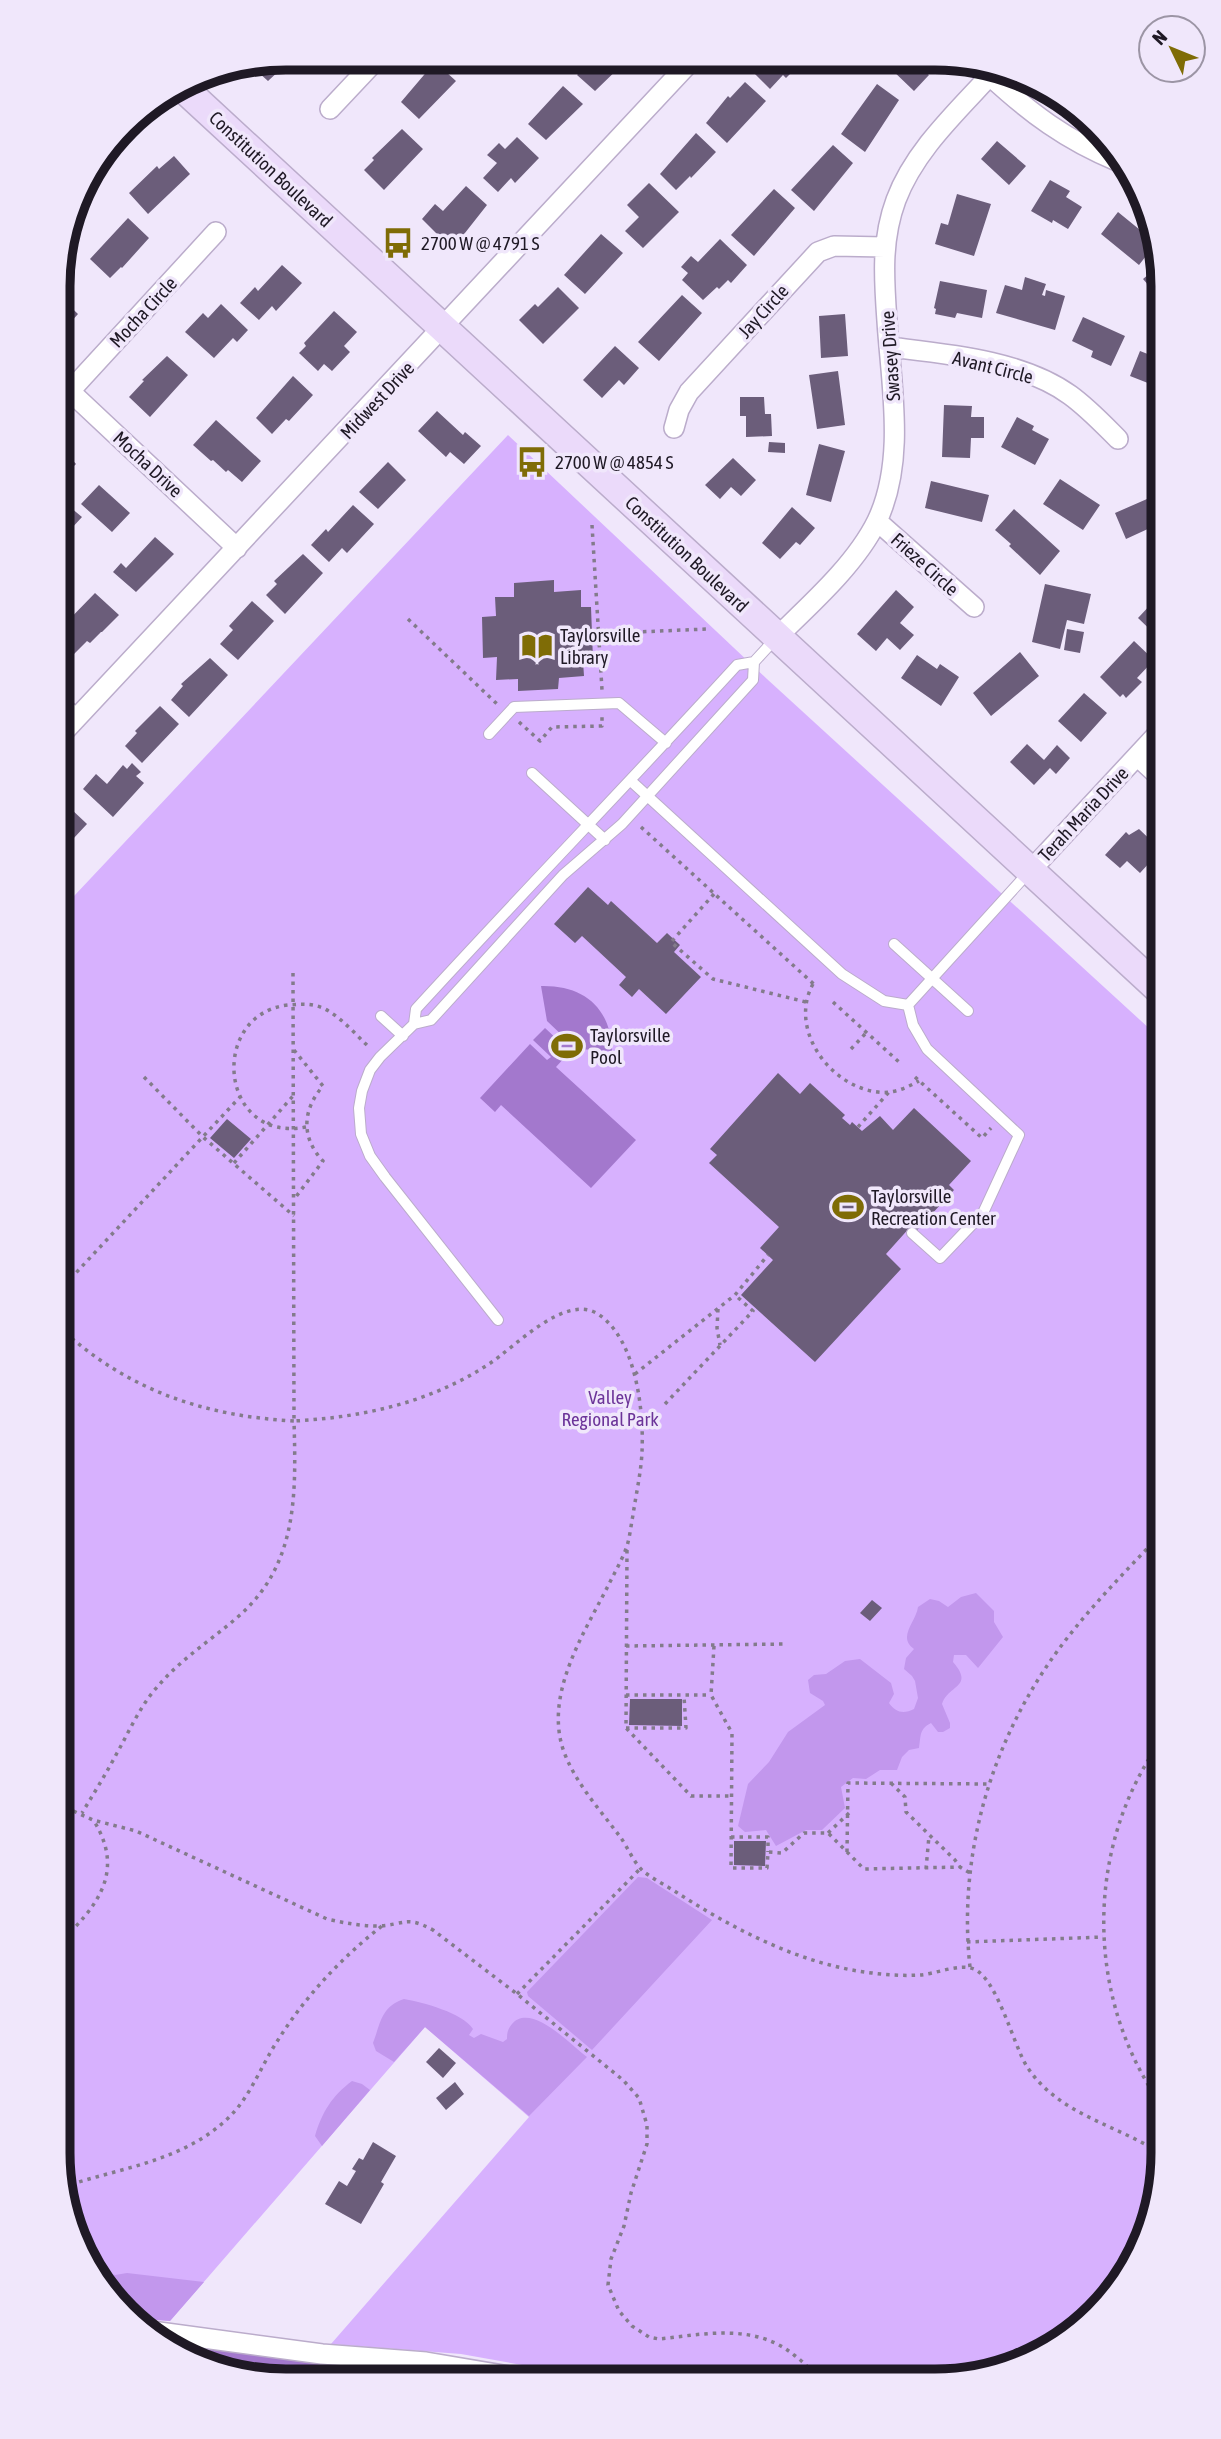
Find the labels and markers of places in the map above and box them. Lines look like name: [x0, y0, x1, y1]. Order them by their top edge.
bus stop icon: 2700 W @ 4791 S: [381, 226, 415, 260]
place label: 2700 W @ 4791 S: [421, 232, 539, 254]
bus stop icon: 2700 W @ 4854 S: [515, 445, 549, 479]
place label: 2700 W @ 4854 S: [555, 451, 673, 473]
place label: Taylorsville Library: [560, 624, 640, 668]
library icon: Taylorsville Library: [520, 629, 554, 663]
place label: Taylorsville Pool: [590, 1024, 670, 1068]
sports icon: Taylorsville Pool: [550, 1029, 584, 1063]
place label: Taylorsville Recreation Center: [871, 1185, 996, 1229]
sports icon: Taylorsville Recreation Center: [831, 1190, 865, 1224]

